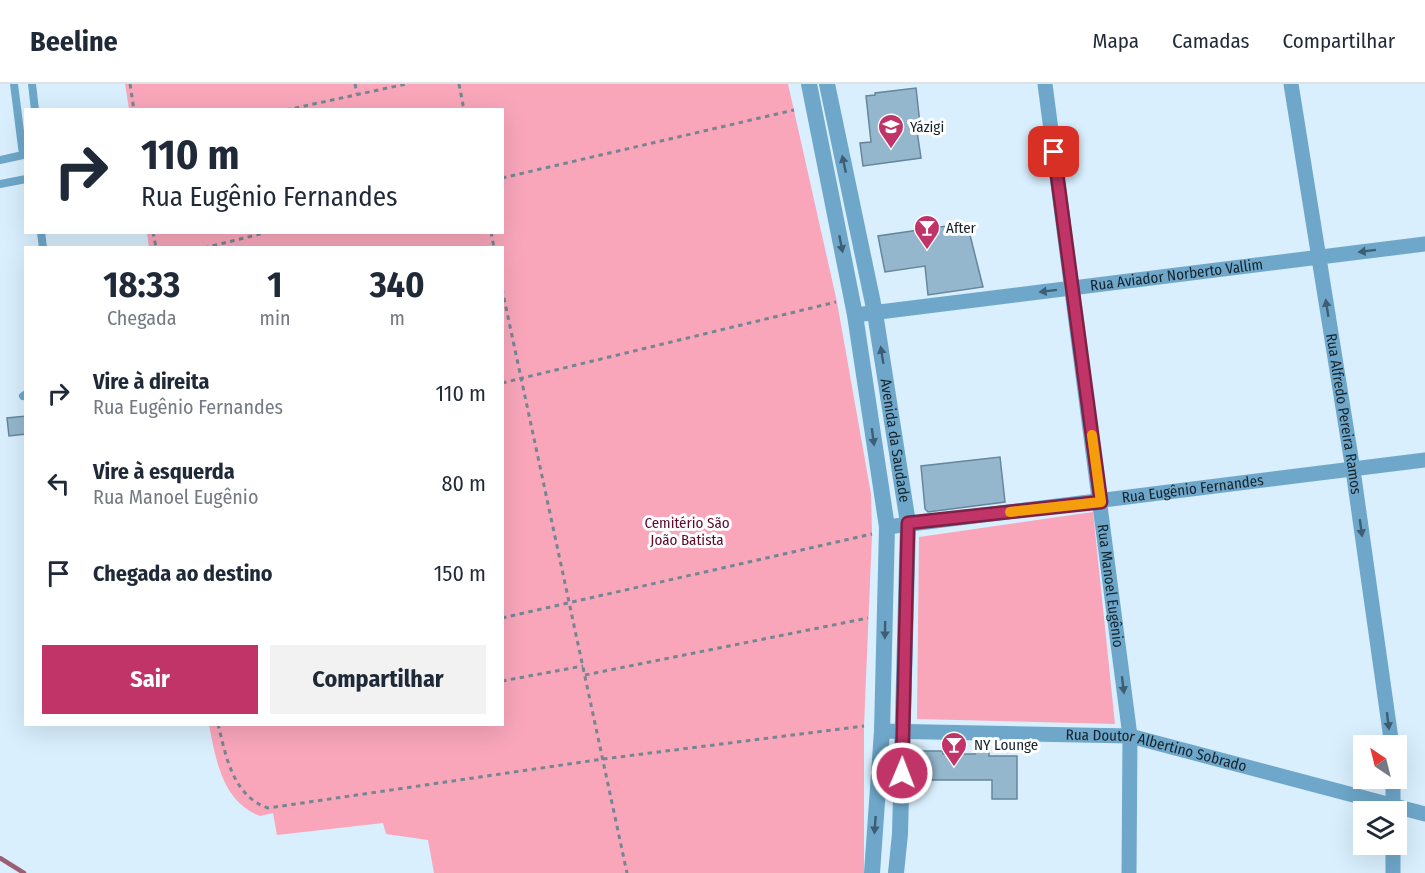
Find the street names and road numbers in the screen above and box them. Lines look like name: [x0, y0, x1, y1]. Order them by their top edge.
street label: Rua Aviador Norberto Vallim: [1089, 255, 1264, 295]
street label: Rua Alfredo Pereira Ramos: [1322, 332, 1365, 496]
street label: Avenida da Saudade: [876, 377, 914, 504]
street label: Rua Eugênio Fernandes: [1121, 471, 1265, 507]
street label: Rua Manoel Eugênio: [1093, 523, 1127, 649]
street label: Rua Doutor Albertino Sobrado: [1065, 726, 1249, 775]

